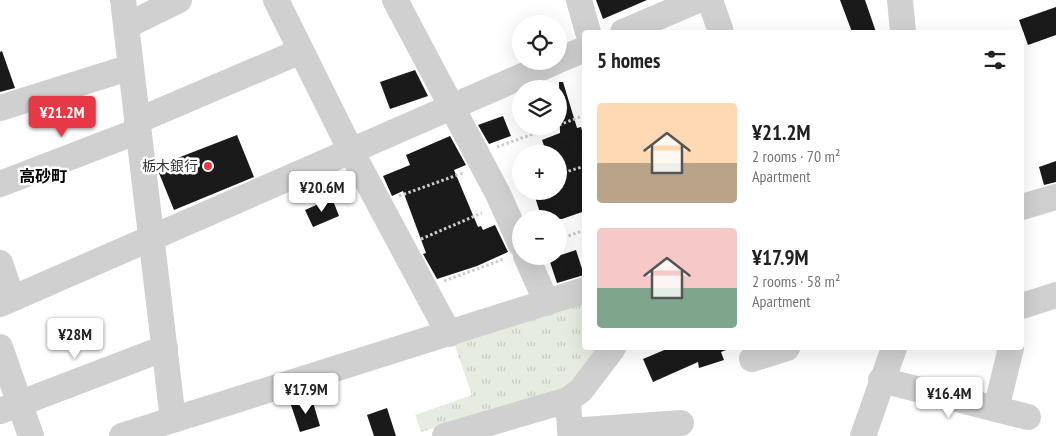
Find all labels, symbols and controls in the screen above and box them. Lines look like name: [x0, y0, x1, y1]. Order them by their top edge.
map controls: [512, 15, 567, 265]
button: locate: [512, 15, 567, 70]
icon: filters: [981, 46, 1009, 74]
text: 5 homes: [597, 47, 660, 74]
button: layers: [512, 80, 567, 135]
pin: ¥21.2M: [21, 96, 103, 138]
text: ¥21.2M: [40, 102, 84, 122]
text: ¥21.2M: [752, 119, 811, 146]
icon: home: [637, 123, 697, 183]
button: +: [512, 145, 567, 200]
text: 2 rooms · 70 m²: [752, 146, 840, 166]
place label: 栃木銀行: [142, 157, 198, 175]
marker: 栃木銀行: [202, 160, 214, 172]
district label: 高砂町: [19, 166, 67, 186]
text: Apartment: [752, 166, 811, 186]
pin: ¥20.6M: [281, 170, 363, 213]
text: ¥20.6M: [300, 177, 344, 197]
button: −: [512, 210, 567, 265]
text: ¥17.9M: [752, 244, 808, 271]
icon: home: [637, 248, 697, 308]
text: 2 rooms · 58 m²: [752, 271, 840, 291]
text: Apartment: [752, 291, 811, 311]
pin: ¥28M: [45, 318, 105, 360]
text: ¥28M: [58, 324, 92, 344]
pin: ¥17.9M: [265, 372, 347, 415]
pin: ¥16.4M: [908, 376, 990, 419]
text: ¥17.9M: [284, 379, 328, 399]
text: ¥16.4M: [927, 383, 971, 403]

